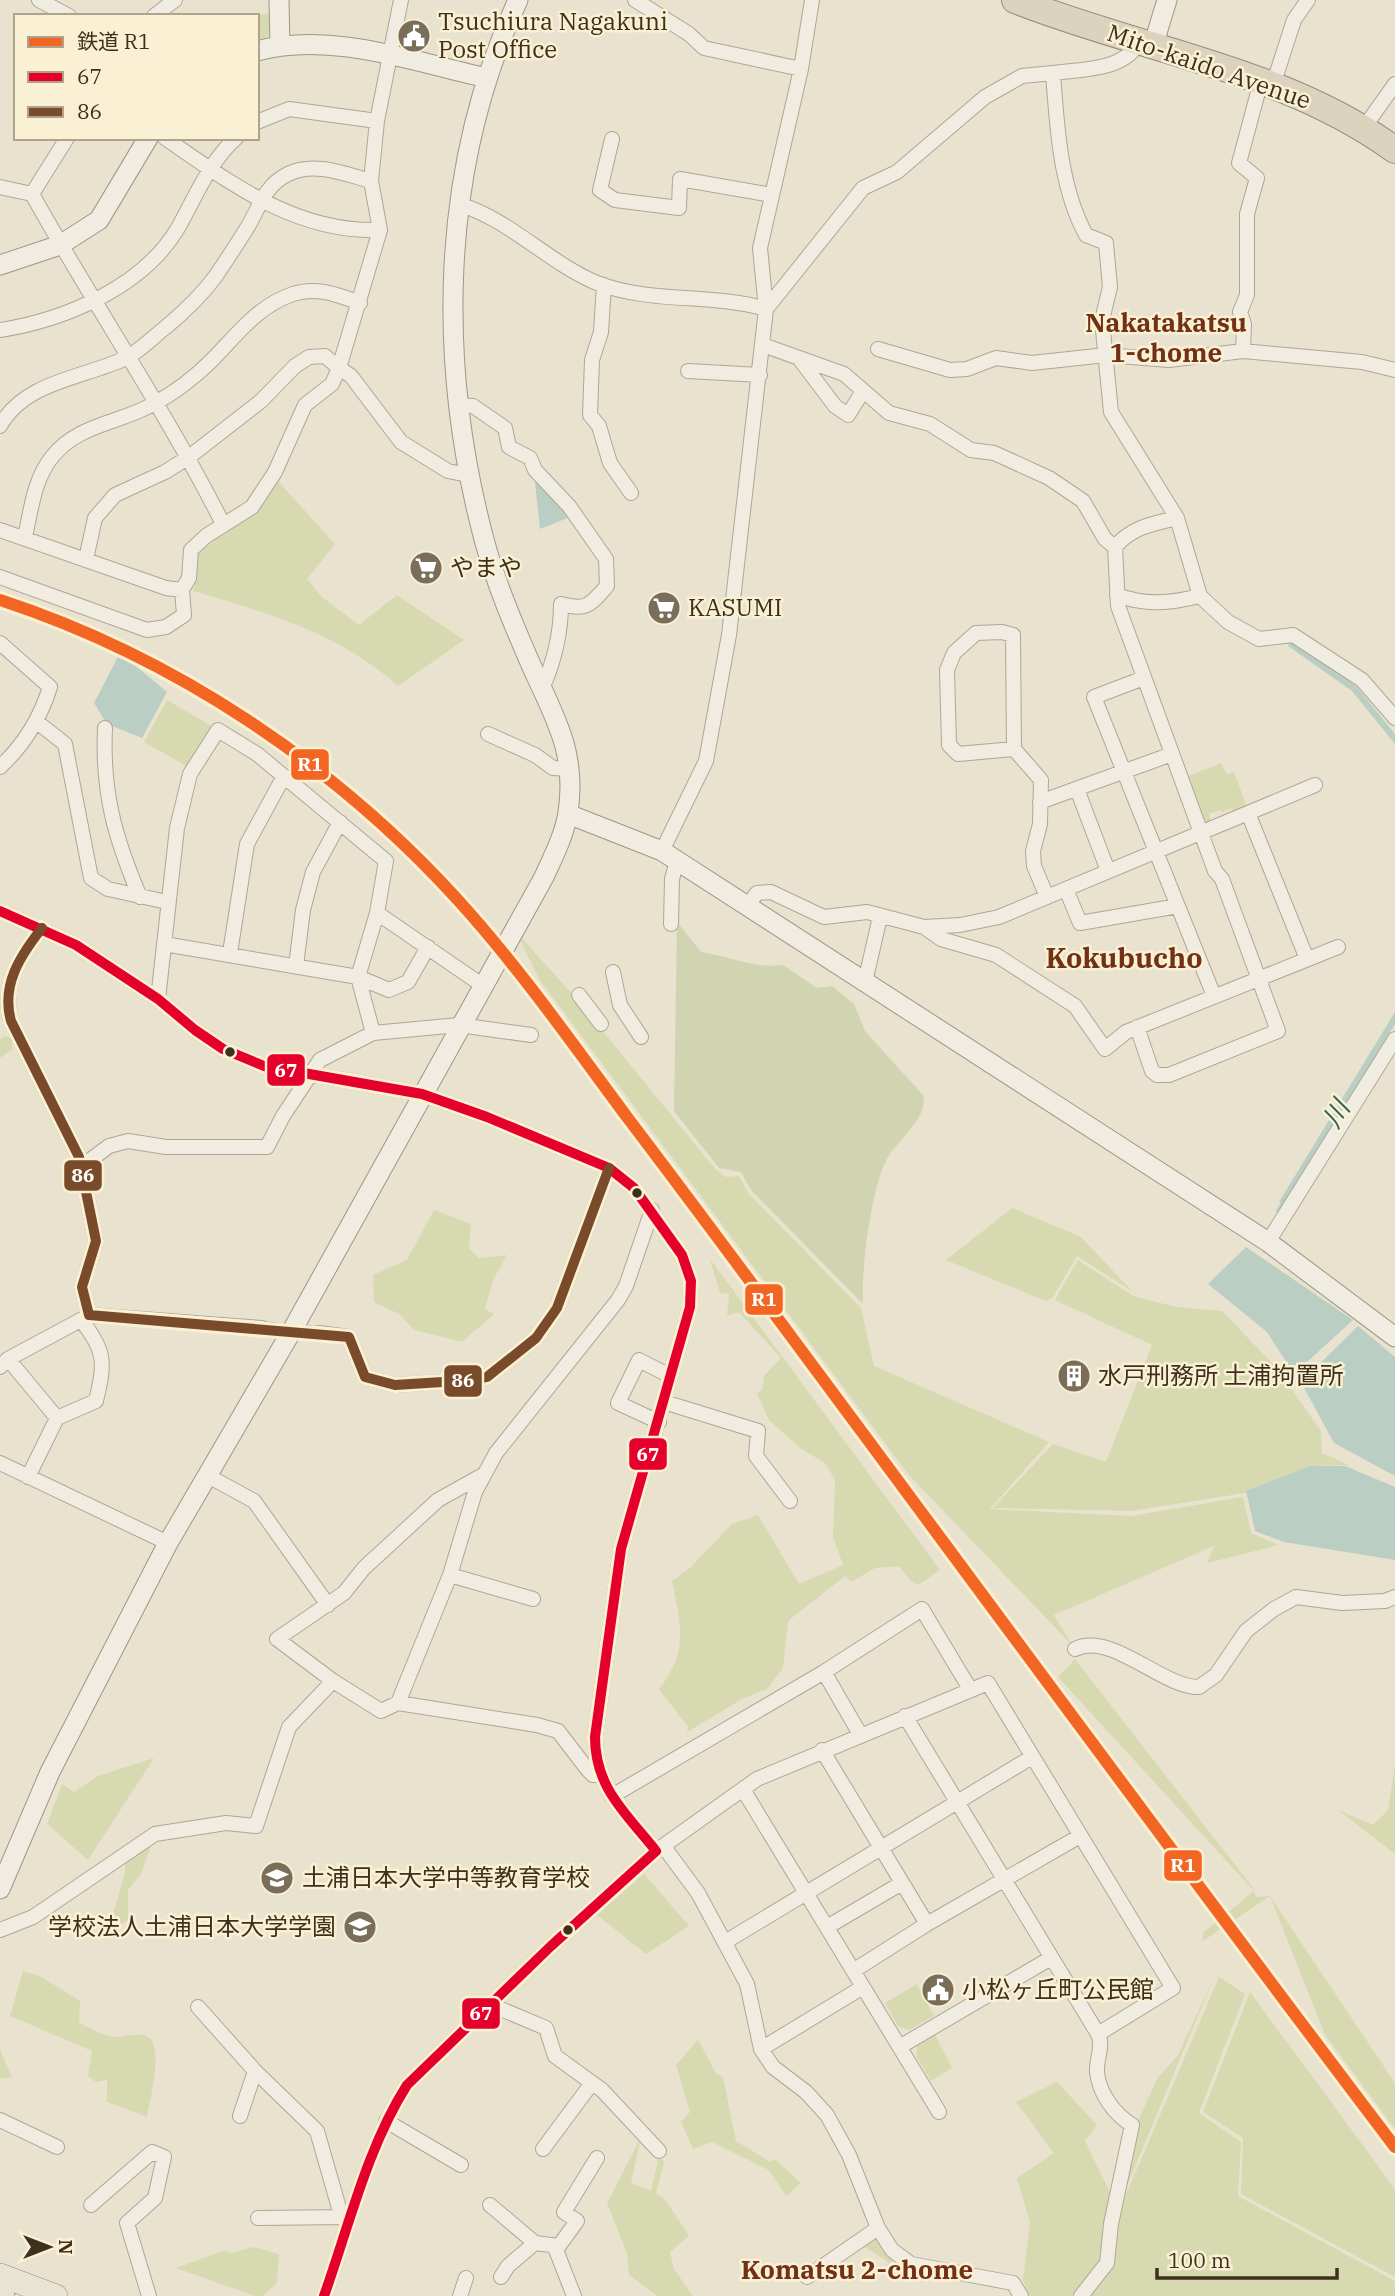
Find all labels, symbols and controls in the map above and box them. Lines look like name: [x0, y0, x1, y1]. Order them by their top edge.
place label: Tsuchiura Nagakuni Post Office: [438, 5, 668, 65]
legend: [14, 14, 259, 140]
street label: Mito-kaido Avenue: [1103, 16, 1315, 116]
public building icon: Tsuchiura Nagakuni Post Office: [395, 17, 433, 55]
text: 鉄道 R1: [77, 27, 151, 55]
text: 67: [77, 62, 102, 90]
text: 86: [77, 97, 102, 125]
district label: Nakatakatsu 1-chome: [1085, 305, 1247, 369]
supermarket icon: やまや: [407, 549, 445, 587]
place label: やまや: [450, 551, 522, 583]
supermarket icon: KASUMI: [645, 589, 683, 627]
place label: KASUMI: [688, 591, 782, 623]
line badge: R1: [290, 748, 330, 781]
text: R1: [297, 752, 323, 776]
district label: Kokubucho: [1045, 939, 1203, 976]
unlabelled marker: [223, 1045, 237, 1059]
line badge: 67: [266, 1053, 306, 1087]
text: 67: [275, 1058, 297, 1082]
water label: 川: [1314, 1091, 1358, 1133]
line badge: 86: [63, 1159, 103, 1192]
text: 86: [72, 1163, 94, 1187]
unlabelled marker: [630, 1186, 644, 1200]
line badge: R1: [744, 1283, 784, 1316]
text: R1: [751, 1287, 777, 1311]
building icon: 水戸刑務所 土浦拘置所: [1055, 1357, 1093, 1395]
place label: 水戸刑務所 土浦拘置所: [1098, 1359, 1344, 1391]
line badge: 86: [443, 1364, 483, 1398]
text: 86: [452, 1368, 474, 1392]
line badge: 67: [628, 1437, 668, 1471]
text: 67: [637, 1442, 659, 1466]
line badge: R1: [1163, 1849, 1203, 1882]
text: R1: [1170, 1853, 1196, 1877]
school or university icon: 土浦日本大学中等教育学校: [258, 1859, 296, 1897]
place label: 土浦日本大学中等教育学校: [302, 1861, 590, 1893]
school or university icon: 学校法人土浦日本大学学園: [341, 1908, 379, 1946]
place label: 学校法人土浦日本大学学園: [48, 1910, 336, 1942]
unlabelled marker: [561, 1923, 575, 1937]
public building icon: 小松ヶ丘町公民館: [919, 1971, 957, 2009]
place label: 小松ヶ丘町公民館: [962, 1973, 1154, 2005]
line badge: 67: [461, 1997, 501, 2030]
text: 67: [470, 2001, 492, 2025]
north arrow: [14, 2212, 84, 2282]
scale bar: [1157, 2236, 1337, 2280]
text: N: [54, 2239, 78, 2255]
text: 100 m: [1168, 2246, 1231, 2274]
district label: Komatsu 2-chome: [741, 2252, 973, 2286]

